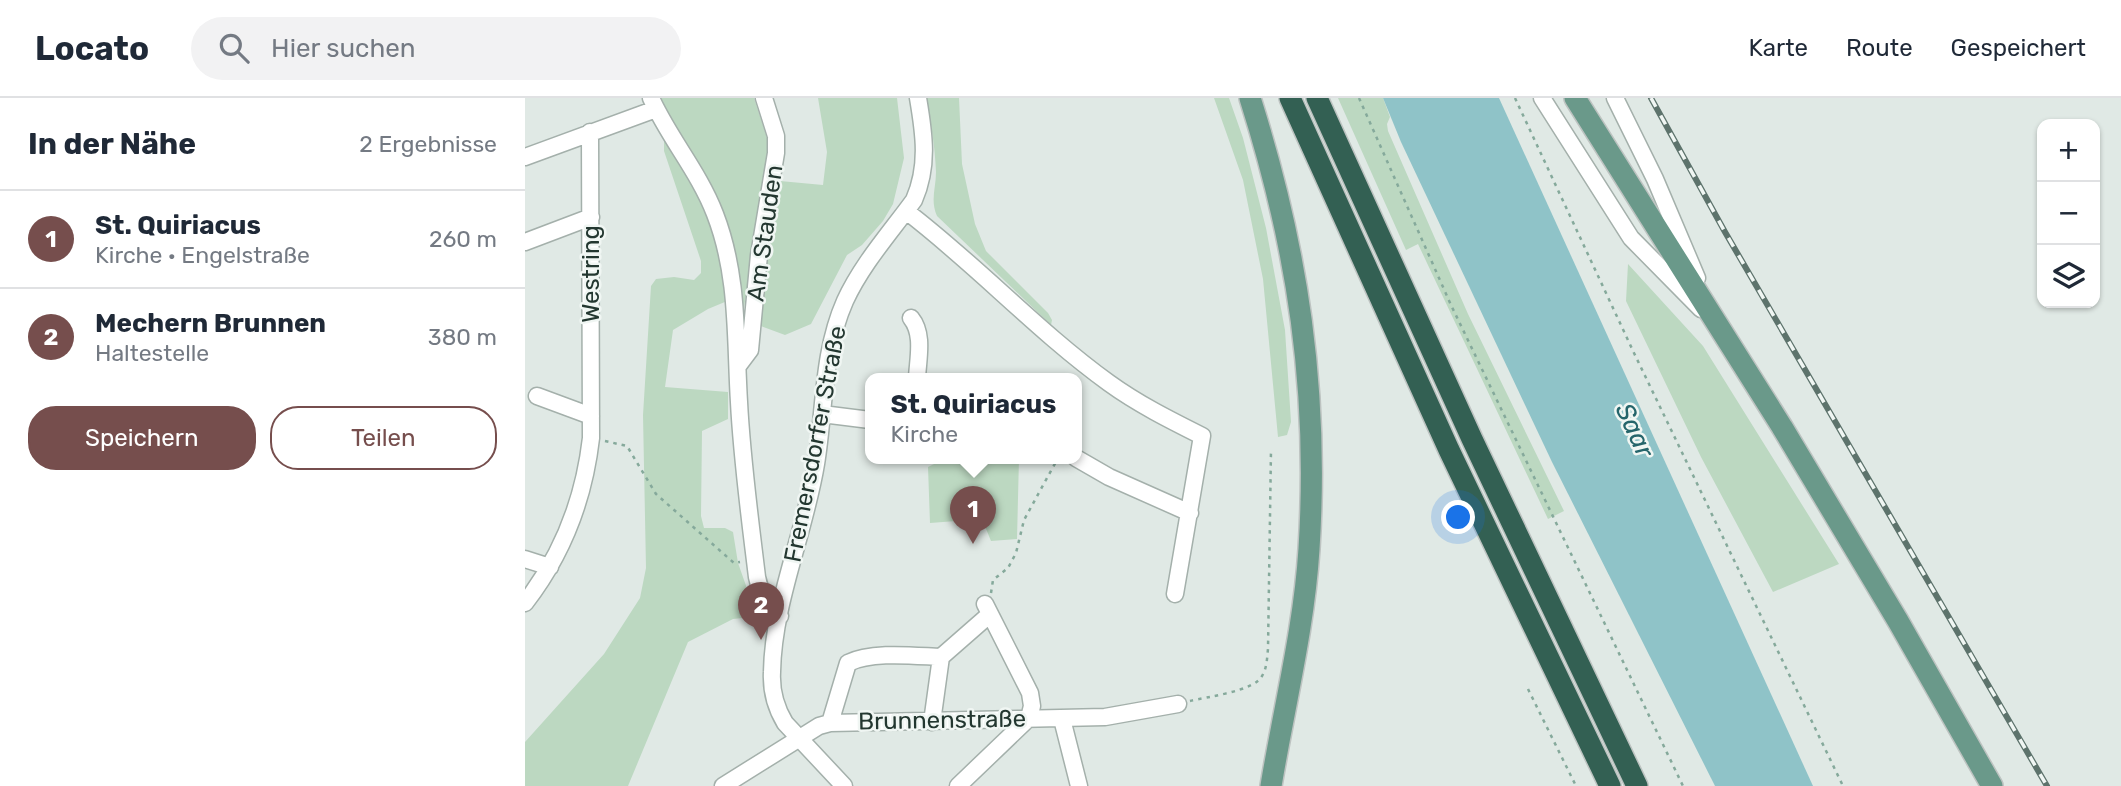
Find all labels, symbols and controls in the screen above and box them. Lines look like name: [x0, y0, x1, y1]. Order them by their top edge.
search box: [191, 17, 681, 80]
text: Locato: [35, 29, 149, 68]
icon: search: [215, 29, 253, 67]
text: Hier suchen: [271, 33, 416, 64]
text: Karte: [1749, 34, 1808, 62]
text: Route: [1846, 34, 1913, 62]
text: Gespeichert: [1951, 34, 2086, 62]
map controls: [2037, 119, 2100, 308]
button: +: [2037, 119, 2100, 182]
text: In der Nähe: [28, 126, 196, 162]
text: 2 Ergebnisse: [359, 130, 497, 158]
street label: Am Stauden: [742, 163, 788, 303]
button: −: [2037, 182, 2100, 245]
text: St. Quiriacus: [95, 210, 261, 241]
text: 1: [45, 225, 57, 253]
text: 260 m: [429, 225, 497, 253]
street label: Westring: [577, 225, 605, 323]
text: Kirche · Engelstraße: [95, 241, 310, 269]
button: layers: [2037, 245, 2100, 308]
text: Mechern Brunnen: [95, 308, 326, 339]
text: 2: [44, 323, 58, 351]
text: 380 m: [428, 323, 497, 351]
street label: Fremersdorfer Straße: [778, 323, 852, 565]
text: Haltestelle: [95, 339, 209, 367]
popup: [865, 373, 1082, 464]
text: St. Quiriacus: [891, 389, 1056, 420]
water label: Saar: [1609, 398, 1661, 463]
button: Speichern: [28, 406, 256, 470]
button: Teilen: [270, 406, 497, 470]
text: Kirche: [891, 420, 958, 448]
pin: 1: [950, 486, 996, 544]
your location: [1441, 500, 1475, 534]
pin: 2: [738, 582, 784, 640]
street label: Brunnenstraße: [858, 705, 1026, 735]

